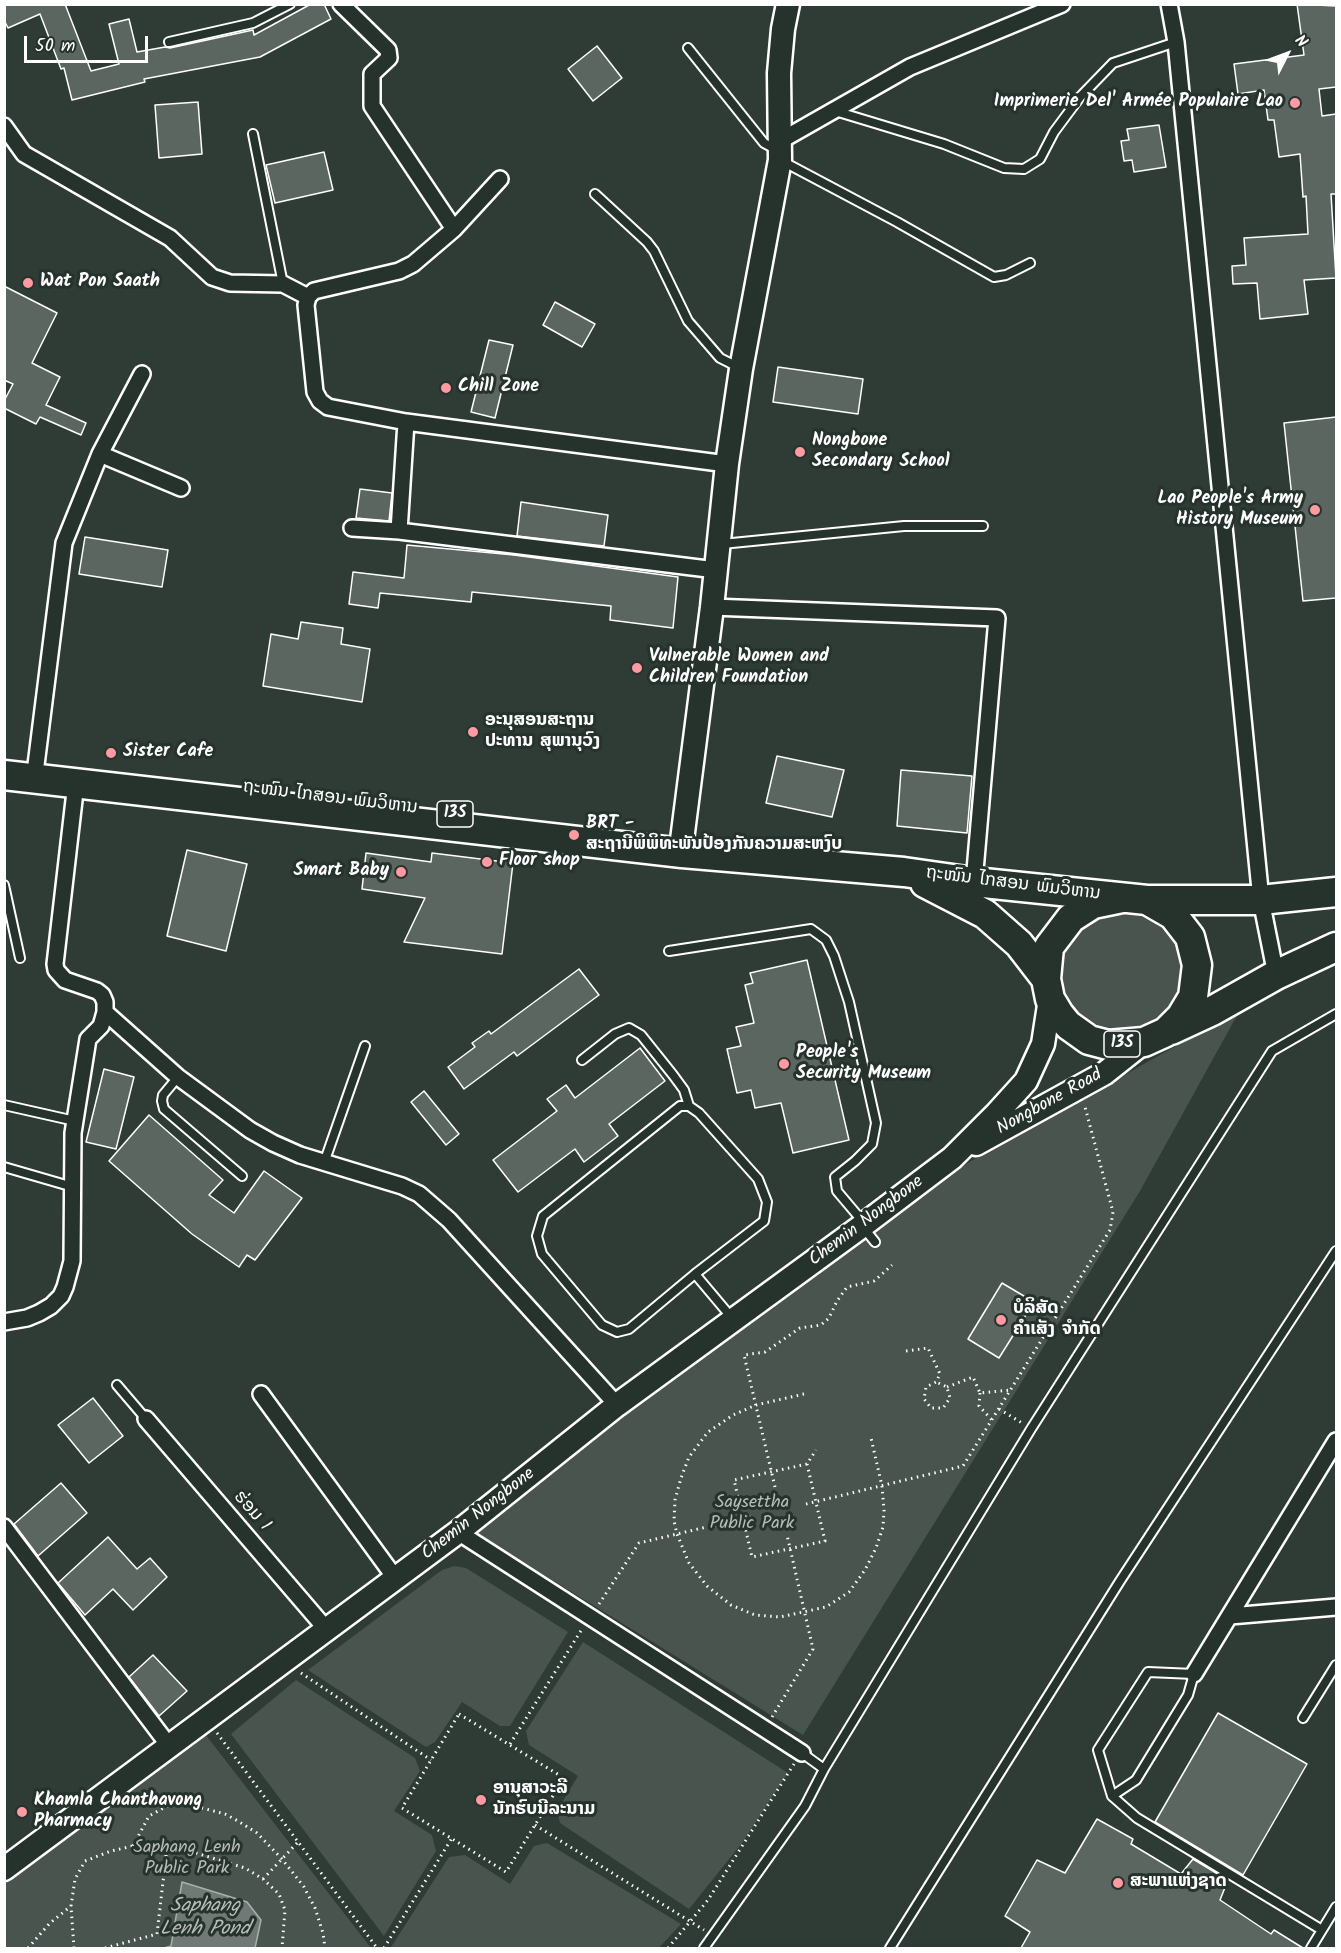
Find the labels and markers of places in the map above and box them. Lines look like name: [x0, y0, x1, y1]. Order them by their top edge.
place label: Imprimerie Del' Armée Populaire Lao: [994, 92, 1283, 114]
marker: Imprimerie Del' Armée Populaire Lao: [1288, 96, 1302, 110]
place label: Wat Pon Saath: [40, 272, 160, 294]
marker: Wat Pon Saath: [21, 276, 35, 290]
place label: Chill Zone: [458, 377, 539, 399]
marker: Chill Zone: [439, 381, 453, 395]
place label: Nongbone Secondary School: [812, 431, 949, 474]
marker: Nongbone Secondary School: [793, 445, 807, 459]
place label: Lao People's Army History Museum: [1157, 489, 1303, 532]
marker: Lao People's Army History Museum: [1308, 503, 1322, 517]
place label: Vulnerable Women and Children Foundation: [649, 647, 829, 690]
marker: Vulnerable Women and Children Foundation: [630, 661, 644, 675]
place label: ອະນຸສອນສະຖານ ປະທານ ສຸພານຸວົງ: [485, 711, 600, 754]
marker: ອະນຸສອນສະຖານ ປະທານ ສຸພານຸວົງ: [466, 725, 480, 739]
place label: Sister Cafe: [123, 742, 213, 764]
marker: Sister Cafe: [104, 746, 118, 760]
place label: BRT - ສະຖານີພິພິທະພັນປ້ອງກັນຄວາມສະຫງົບ: [586, 814, 842, 856]
marker: BRT - ສະຖານີພິພິທະພັນປ້ອງກັນຄວາມສະຫງົບ: [567, 828, 581, 842]
place label: Floor shop: [499, 851, 580, 873]
marker: Floor shop: [480, 855, 494, 869]
place label: Smart Baby: [294, 861, 389, 883]
marker: Smart Baby: [394, 865, 408, 879]
place label: People's Security Museum: [796, 1043, 931, 1086]
marker: People's Security Museum: [777, 1057, 791, 1071]
place label: ບໍລິສັດ ຄຳເສັງ ຈຳກັດ: [1013, 1299, 1101, 1342]
marker: ບໍລິສັດ ຄຳເສັງ ຈຳກັດ: [994, 1313, 1008, 1327]
place label: ອານຸສາວະລີ ນັກຮົບນີລະນາມ: [493, 1779, 595, 1822]
place label: Khamla Chanthavong Pharmacy: [34, 1791, 202, 1834]
marker: ອານຸສາວະລີ ນັກຮົບນີລະນາມ: [474, 1793, 488, 1807]
marker: Khamla Chanthavong Pharmacy: [15, 1805, 29, 1819]
place label: ສະພາແຫ່ງຊາດ: [1130, 1872, 1227, 1894]
marker: ສະພາແຫ່ງຊາດ: [1111, 1876, 1125, 1890]

